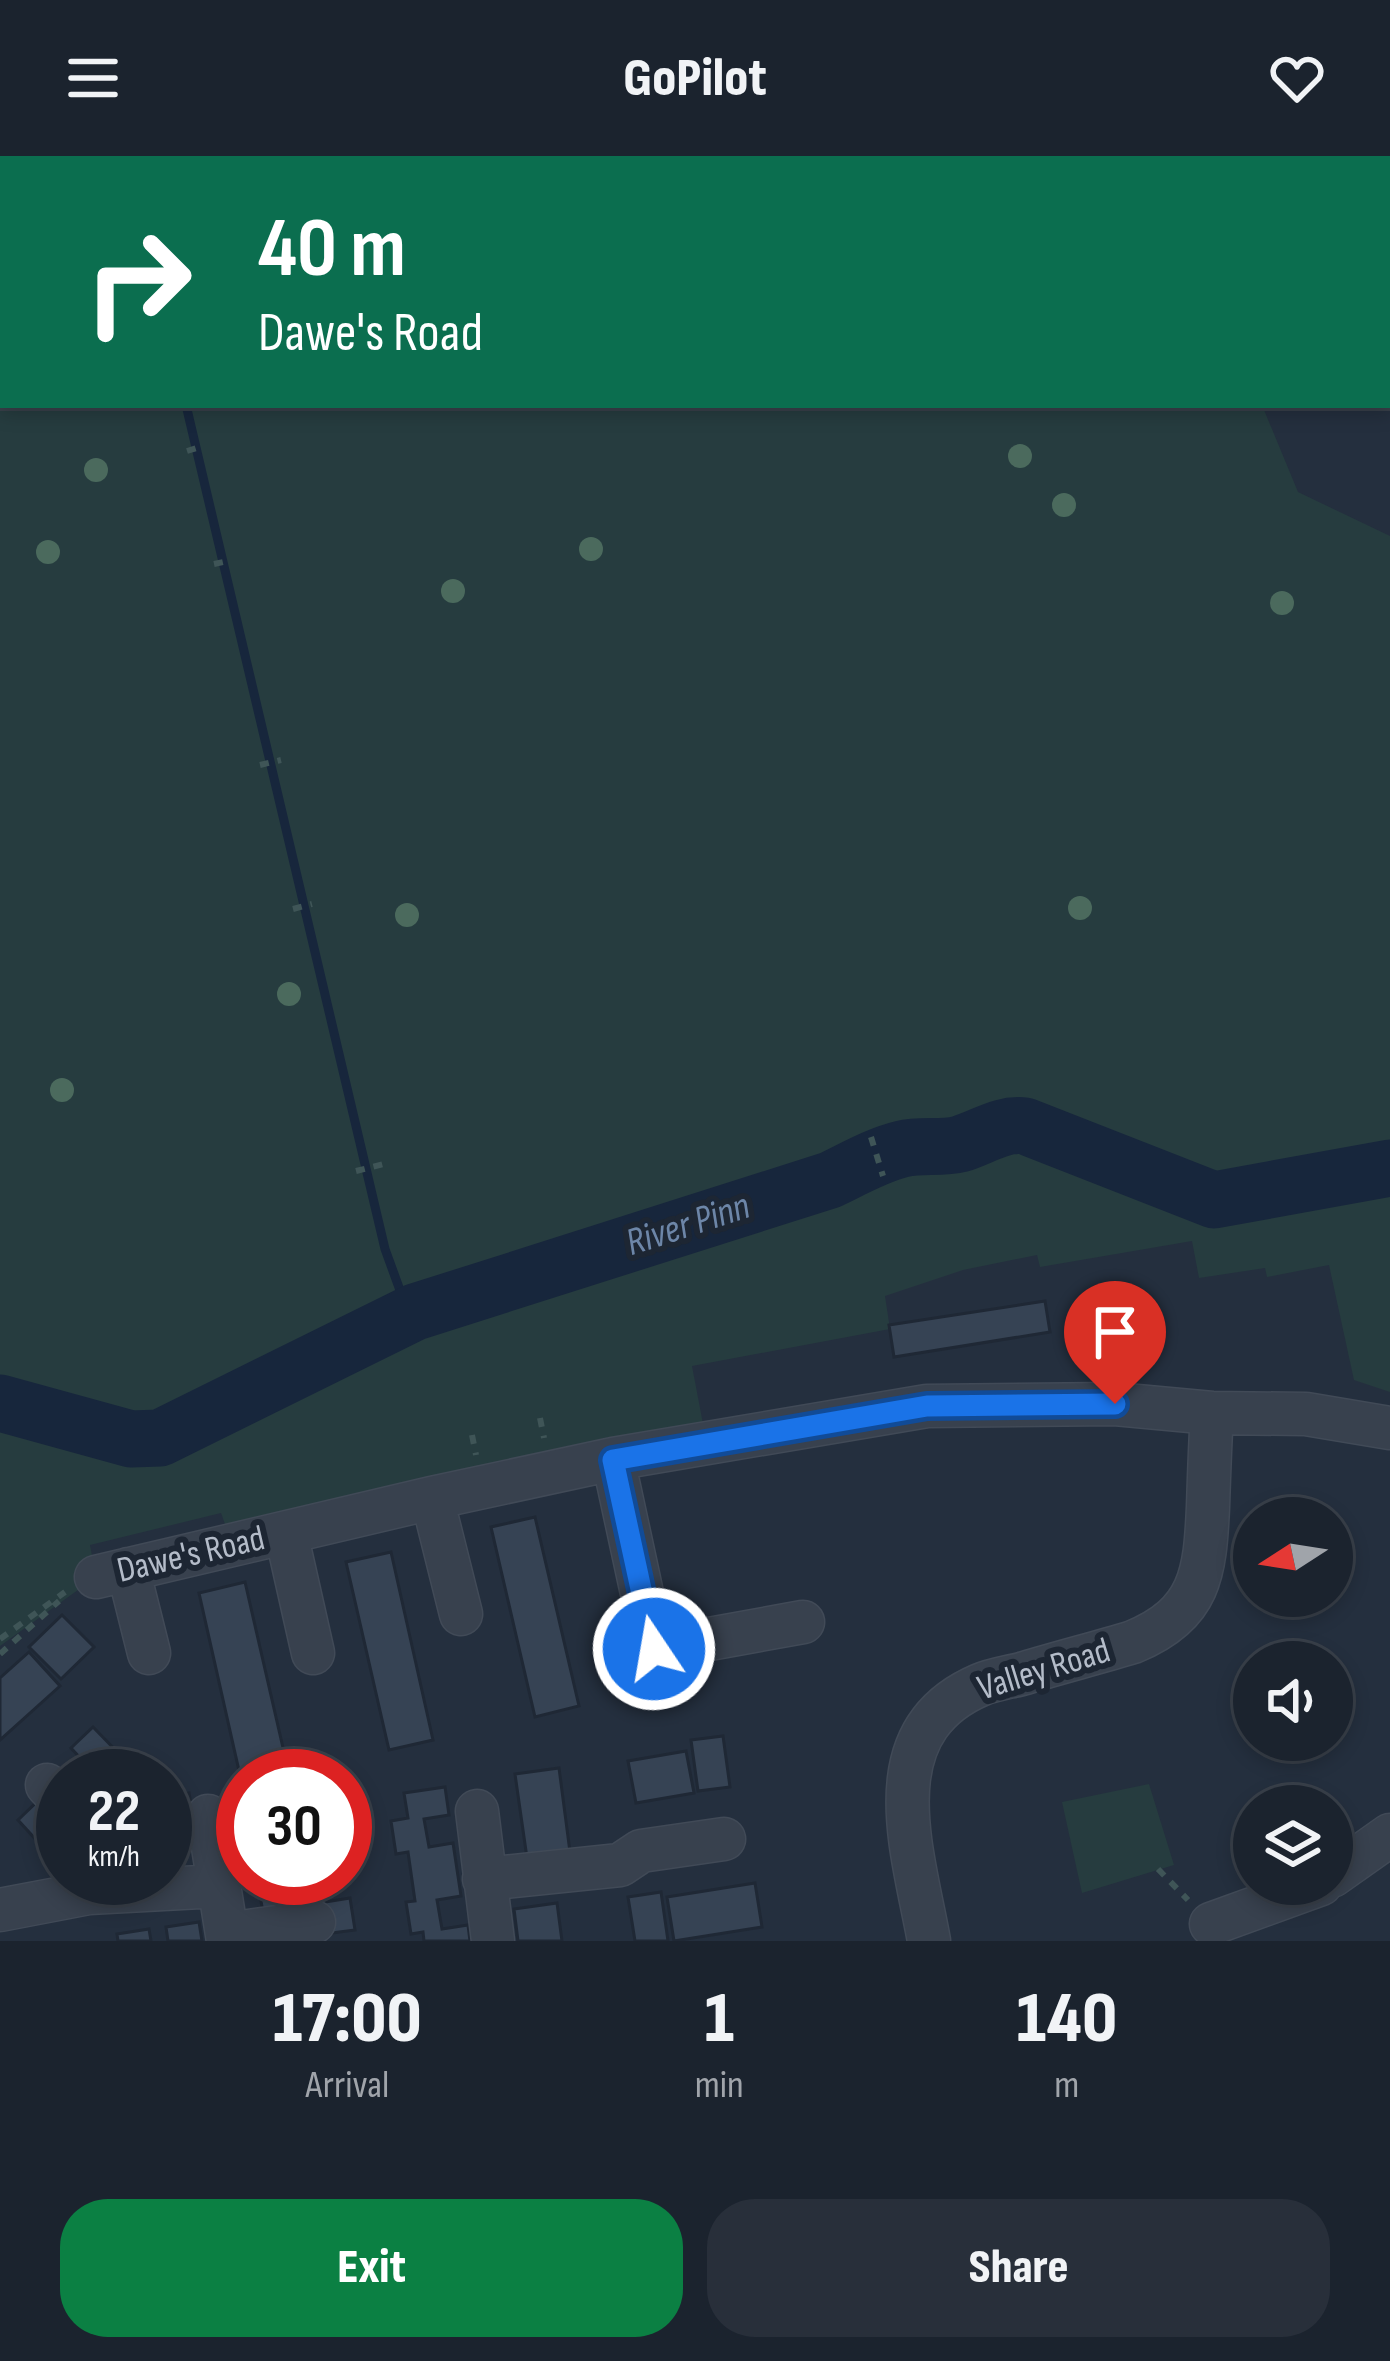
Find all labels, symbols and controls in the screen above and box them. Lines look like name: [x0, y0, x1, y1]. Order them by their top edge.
icon: menu: [60, 45, 126, 111]
icon: heart: [1264, 45, 1330, 111]
text: GoPilot: [623, 46, 767, 111]
text: 40 m: [258, 199, 406, 300]
icon: right: [60, 204, 216, 360]
text: Dawe's Road: [258, 301, 483, 366]
water label: River Pinn: [620, 1183, 756, 1267]
pin: [1064, 1281, 1166, 1404]
icon: arrive: [1082, 1299, 1148, 1365]
north arrow: [1233, 1497, 1353, 1617]
map controls: [1233, 1497, 1353, 1905]
street label: Dawe's Road: [113, 1517, 269, 1593]
position arrow: [591, 1586, 717, 1712]
street label: Valley Road: [973, 1630, 1115, 1710]
button: sound: [1233, 1641, 1353, 1761]
speed limit sign: 30: [216, 1749, 372, 1905]
text: 22: [88, 1776, 140, 1848]
button: layers: [1233, 1785, 1353, 1905]
text: km/h: [88, 1839, 140, 1875]
text: 17:00: [273, 1976, 422, 2063]
text: 1: [704, 1976, 734, 2063]
text: 140: [1016, 1976, 1117, 2063]
text: Arrival: [305, 2062, 389, 2109]
text: min: [695, 2062, 744, 2109]
text: m: [1054, 2062, 1079, 2109]
button: Exit: [60, 2199, 683, 2337]
button: Share: [707, 2199, 1330, 2337]

